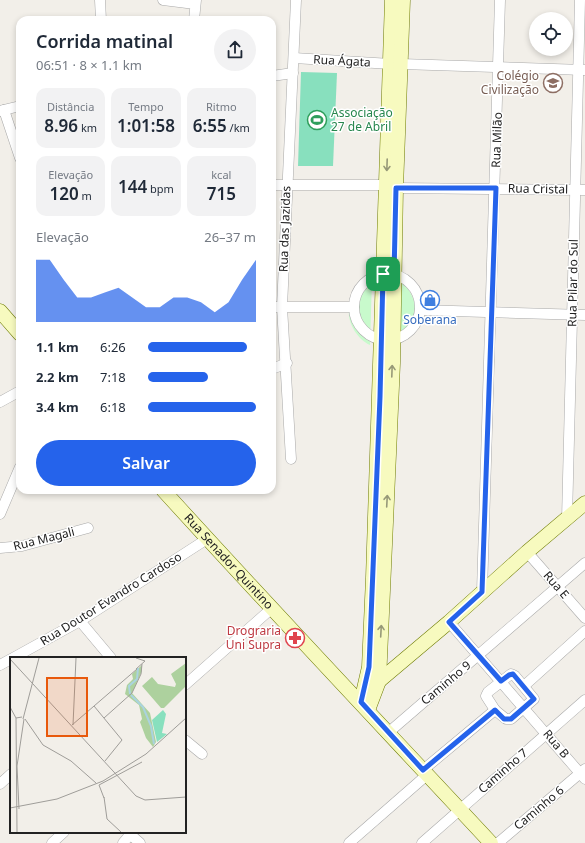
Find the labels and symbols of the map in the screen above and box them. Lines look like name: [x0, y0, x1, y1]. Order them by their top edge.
street label: Rua Ágata: [313, 51, 371, 70]
place label: Colégio Civilização: [481, 67, 539, 98]
school or university icon: Colégio Civilização: [542, 72, 564, 94]
place label: Associação 27 de Abril: [331, 104, 393, 135]
sports icon: Associação 27 de Abril: [306, 109, 328, 131]
street label: Rua Milão: [487, 112, 506, 168]
one-way arrow: [383, 158, 390, 171]
street label: Rua Cristal: [508, 179, 568, 198]
street label: Rua das Jazidas: [274, 185, 295, 272]
street label: Rua Pilar do Sul: [563, 239, 582, 327]
pin: [366, 257, 400, 291]
shop icon: Soberana: [419, 289, 441, 311]
place label: Soberana: [403, 311, 457, 328]
one-way arrow: [389, 365, 396, 378]
one-way arrow: [383, 495, 391, 508]
street label: Rua Senador Quintino: [180, 510, 277, 613]
street label: Rua Magali: [11, 523, 76, 554]
street label: Rua Doutor Evandro Cardoso: [37, 548, 185, 649]
street label: Rua E: [540, 567, 573, 602]
place label: Drograria Uni Supra: [226, 622, 281, 653]
one-way arrow: [377, 625, 385, 638]
pharmacy icon: Drograria Uni Supra: [284, 627, 306, 649]
inset map: [10, 657, 186, 833]
street label: Caminho 9: [417, 657, 474, 709]
street label: Rua B: [539, 726, 573, 762]
street label: Caminho 7: [474, 744, 531, 797]
street label: Caminho 6: [510, 782, 567, 834]

